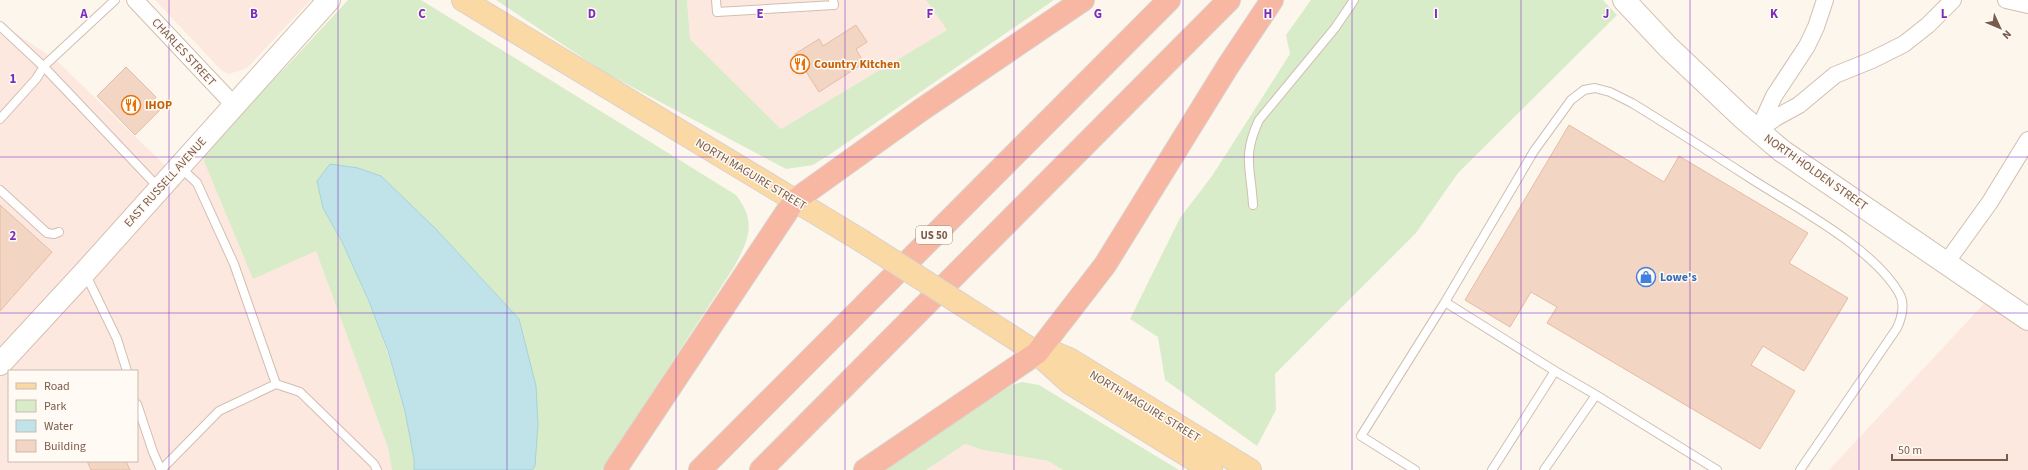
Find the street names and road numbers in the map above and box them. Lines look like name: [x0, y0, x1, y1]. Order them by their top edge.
street label: CHARLES STREET: [148, 15, 220, 91]
street label: NORTH HOLDEN STREET: [1760, 130, 1871, 215]
street label: EAST RUSSELL AVENUE: [120, 134, 211, 231]
street label: NORTH MAGUIRE STREET: [692, 135, 810, 215]
road number: US 50: [916, 226, 952, 244]
street label: NORTH MAGUIRE STREET: [1086, 367, 1204, 447]

